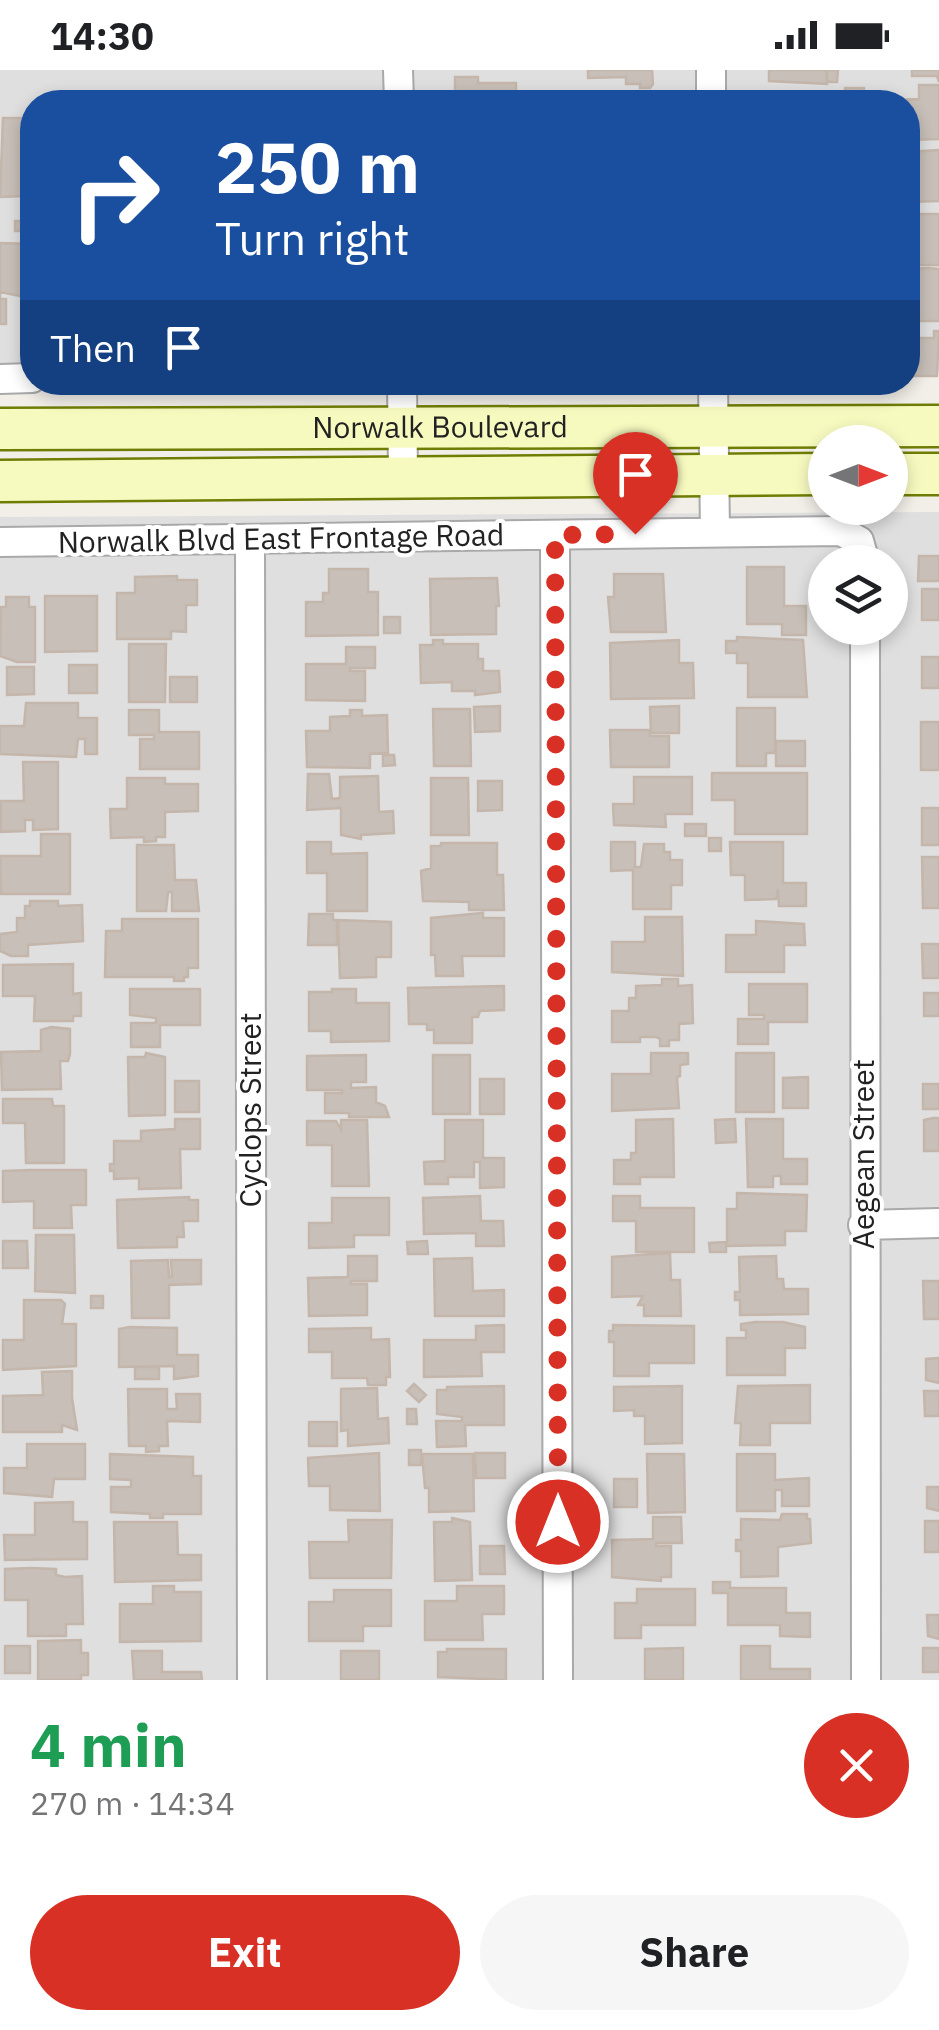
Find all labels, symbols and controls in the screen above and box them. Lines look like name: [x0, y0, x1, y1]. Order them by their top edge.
text: 14:30: [50, 11, 154, 60]
text: 250 m: [215, 121, 420, 212]
icon: right: [50, 130, 180, 260]
text: Turn right: [215, 209, 410, 267]
icon: arrive: [156, 320, 211, 375]
text: Then: [50, 323, 136, 372]
street label: Norwalk Boulevard: [312, 406, 568, 446]
north arrow: [808, 425, 908, 525]
map controls: [808, 425, 908, 645]
pin: [593, 432, 678, 535]
icon: arrive: [608, 447, 663, 502]
street label: Norwalk Blvd East Frontage Road: [57, 514, 505, 561]
button: layers: [808, 545, 908, 645]
street label: Cyclops Street: [230, 1013, 269, 1207]
street label: Aegean Street: [843, 1059, 882, 1249]
position arrow: [506, 1470, 610, 1574]
text: 4 min: [30, 1705, 187, 1784]
button: close: [804, 1713, 909, 1818]
text: 270 m · 14:34: [30, 1782, 235, 1824]
button: Exit: [30, 1895, 460, 2010]
button: Share: [480, 1895, 909, 2010]

